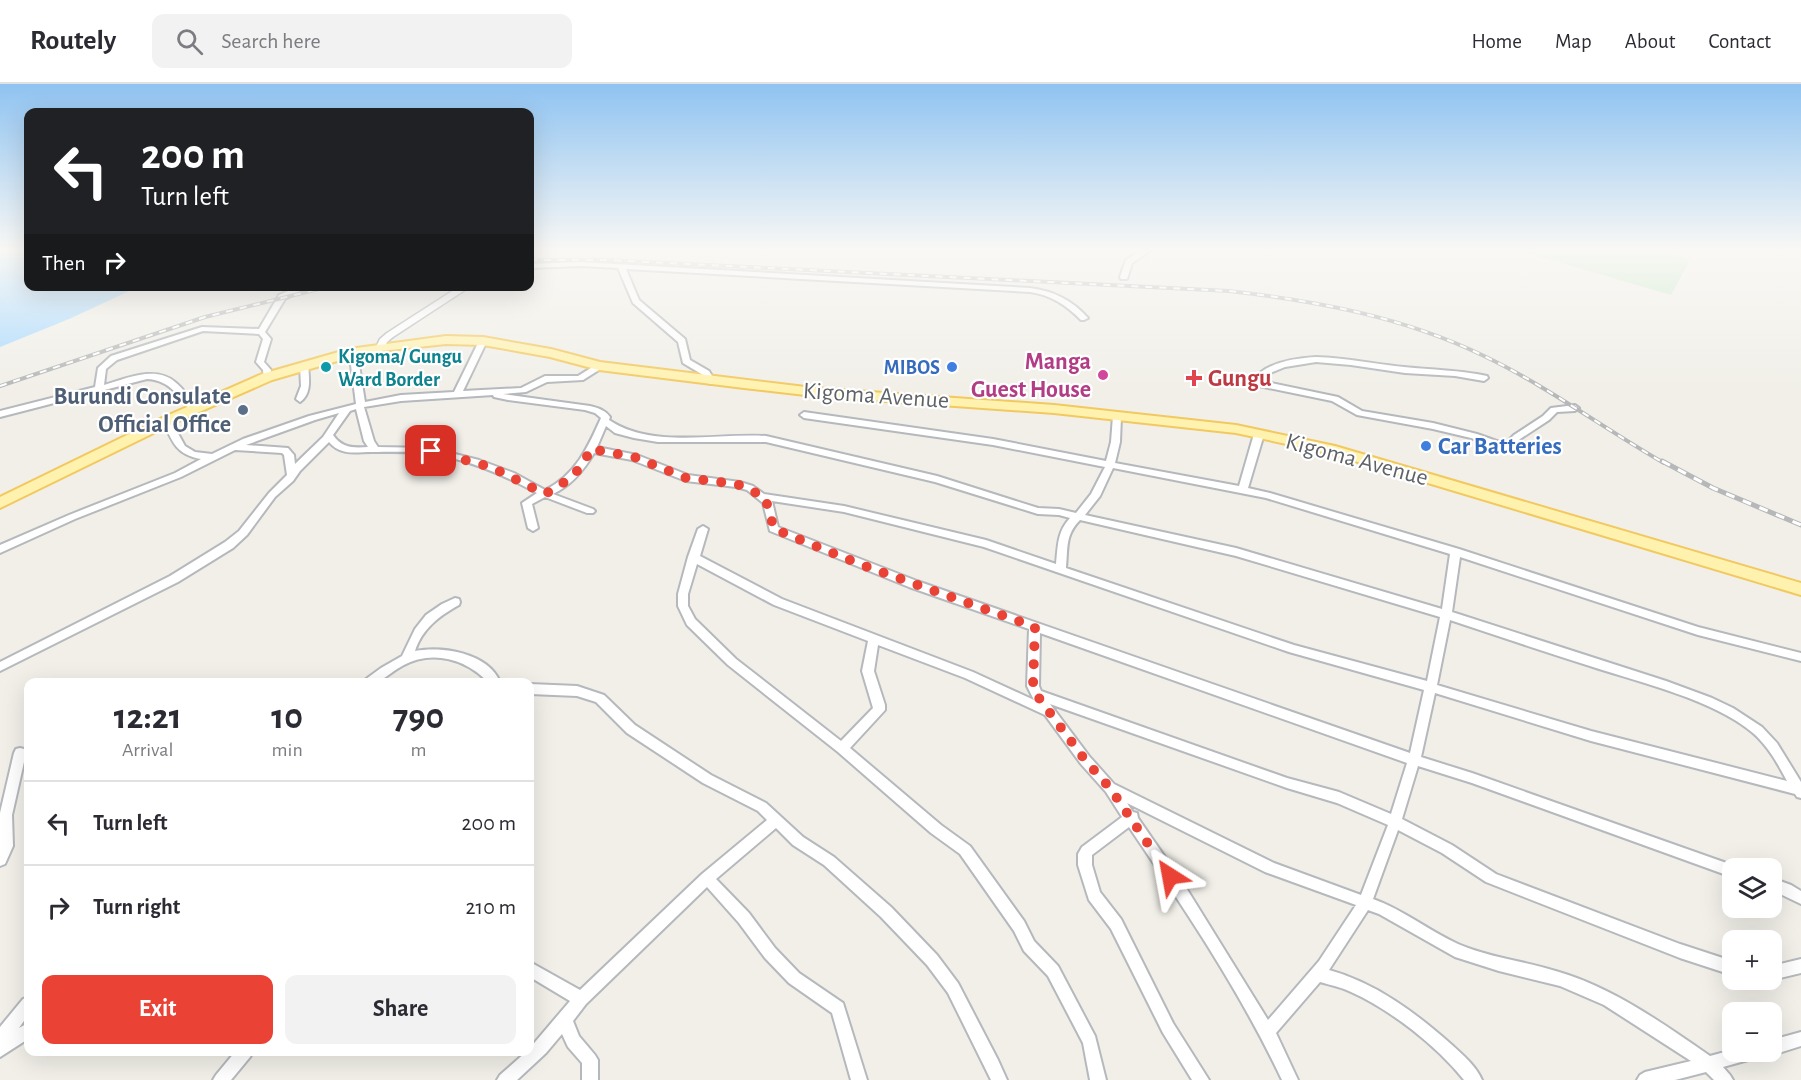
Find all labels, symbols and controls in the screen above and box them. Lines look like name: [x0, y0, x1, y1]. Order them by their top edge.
search box: [152, 14, 572, 68]
icon: search: [173, 25, 206, 58]
text: Routely: [30, 27, 116, 55]
text: Search here: [221, 30, 321, 52]
text: Home: [1471, 31, 1522, 52]
text: Map: [1555, 31, 1592, 52]
text: About: [1625, 31, 1675, 52]
text: Contact: [1708, 31, 1771, 52]
icon: left: [42, 132, 120, 210]
text: 200 m: [141, 134, 245, 176]
text: Turn left: [141, 183, 229, 210]
icon: right: [98, 246, 131, 279]
text: Then: [42, 252, 86, 274]
place label: Kigoma/ Gungu Ward Border: [338, 347, 463, 390]
place label: Manga Guest House: [971, 350, 1091, 402]
place label: MIBOS: [884, 358, 940, 378]
marker: Kigoma/ Gungu Ward Border: [319, 360, 333, 374]
marker: MIBOS: [945, 360, 959, 374]
place label: Gungu: [1208, 367, 1272, 391]
marker: Manga Guest House: [1096, 368, 1110, 382]
marker: Gungu: [1185, 369, 1203, 387]
street label: Kigoma Avenue: [802, 379, 950, 413]
place label: Burundi Consulate Official Office: [53, 385, 231, 437]
marker: Burundi Consulate Official Office: [236, 403, 250, 417]
pin: [405, 425, 456, 476]
street label: Kigoma Avenue: [1283, 429, 1431, 491]
icon: arrive: [414, 434, 447, 467]
place label: Car Batteries: [1438, 435, 1562, 459]
marker: Car Batteries: [1419, 439, 1433, 453]
text: 12:21: [114, 699, 182, 735]
text: 10: [271, 699, 303, 735]
text: 790: [393, 699, 444, 735]
text: Arrival: [122, 740, 173, 760]
text: min: [272, 740, 303, 760]
text: m: [411, 740, 427, 760]
icon: left: [42, 807, 75, 840]
text: Turn left: [93, 812, 167, 834]
text: 200 m: [462, 812, 516, 834]
position arrow: [1138, 844, 1202, 908]
map controls: [1722, 858, 1782, 1062]
button: layers: [1722, 858, 1782, 918]
icon: right: [42, 891, 75, 924]
text: Turn right: [93, 896, 180, 918]
text: 210 m: [466, 896, 516, 918]
button: +: [1722, 930, 1782, 990]
button: Exit: [42, 975, 273, 1044]
button: Share: [285, 975, 516, 1044]
button: −: [1722, 1002, 1782, 1062]

